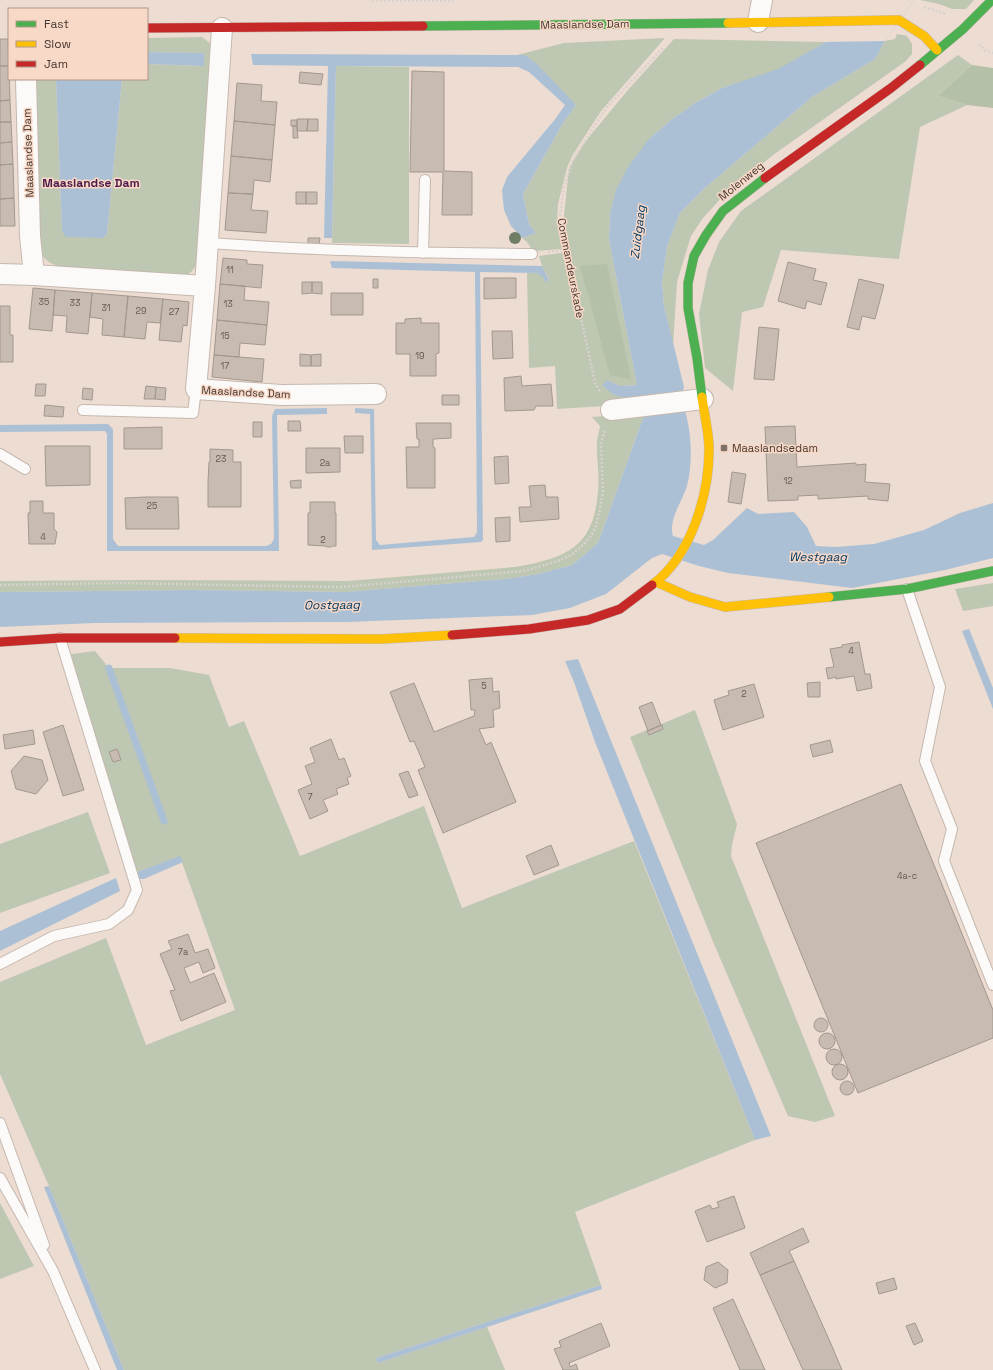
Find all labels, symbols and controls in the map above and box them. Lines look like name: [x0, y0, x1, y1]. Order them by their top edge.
legend: [8, 8, 148, 80]
text: Fast: [44, 16, 69, 32]
street label: Maaslandse Dam: [540, 16, 630, 32]
text: Slow: [44, 36, 71, 52]
text: Jam: [44, 56, 68, 72]
street label: Maaslandse Dam: [19, 108, 37, 198]
street label: Molenweg: [715, 158, 767, 204]
district label: Maaslandse Dam: [42, 175, 140, 191]
water label: Zuidgaag: [627, 203, 649, 260]
street label: Commandeurskade: [554, 217, 588, 319]
house number: 11: [226, 264, 234, 276]
house number: 35: [39, 296, 49, 308]
house number: 33: [70, 297, 80, 309]
house number: 13: [223, 298, 233, 310]
house number: 31: [101, 302, 111, 314]
house number: 29: [136, 305, 146, 317]
house number: 27: [169, 306, 179, 318]
house number: 15: [220, 330, 230, 342]
house number: 19: [415, 350, 425, 362]
house number: 17: [221, 360, 229, 372]
street label: Maaslandse Dam: [201, 383, 291, 401]
place label: Maaslandsedam: [732, 441, 818, 455]
marker: Maaslandsedam: [719, 443, 729, 453]
house number: 23: [216, 453, 226, 465]
house number: 2a: [320, 457, 330, 469]
house number: 12: [783, 475, 793, 487]
house number: 25: [147, 500, 157, 512]
house number: 4: [40, 531, 46, 543]
house number: 2: [320, 534, 326, 546]
water label: Westgaag: [789, 549, 848, 565]
water label: Oostgaag: [304, 596, 361, 613]
house number: 4: [848, 645, 854, 657]
house number: 5: [481, 680, 487, 692]
house number: 2: [741, 688, 747, 700]
house number: 7: [307, 791, 313, 803]
house number: 4a-c: [897, 870, 917, 882]
house number: 7a: [178, 946, 188, 958]

